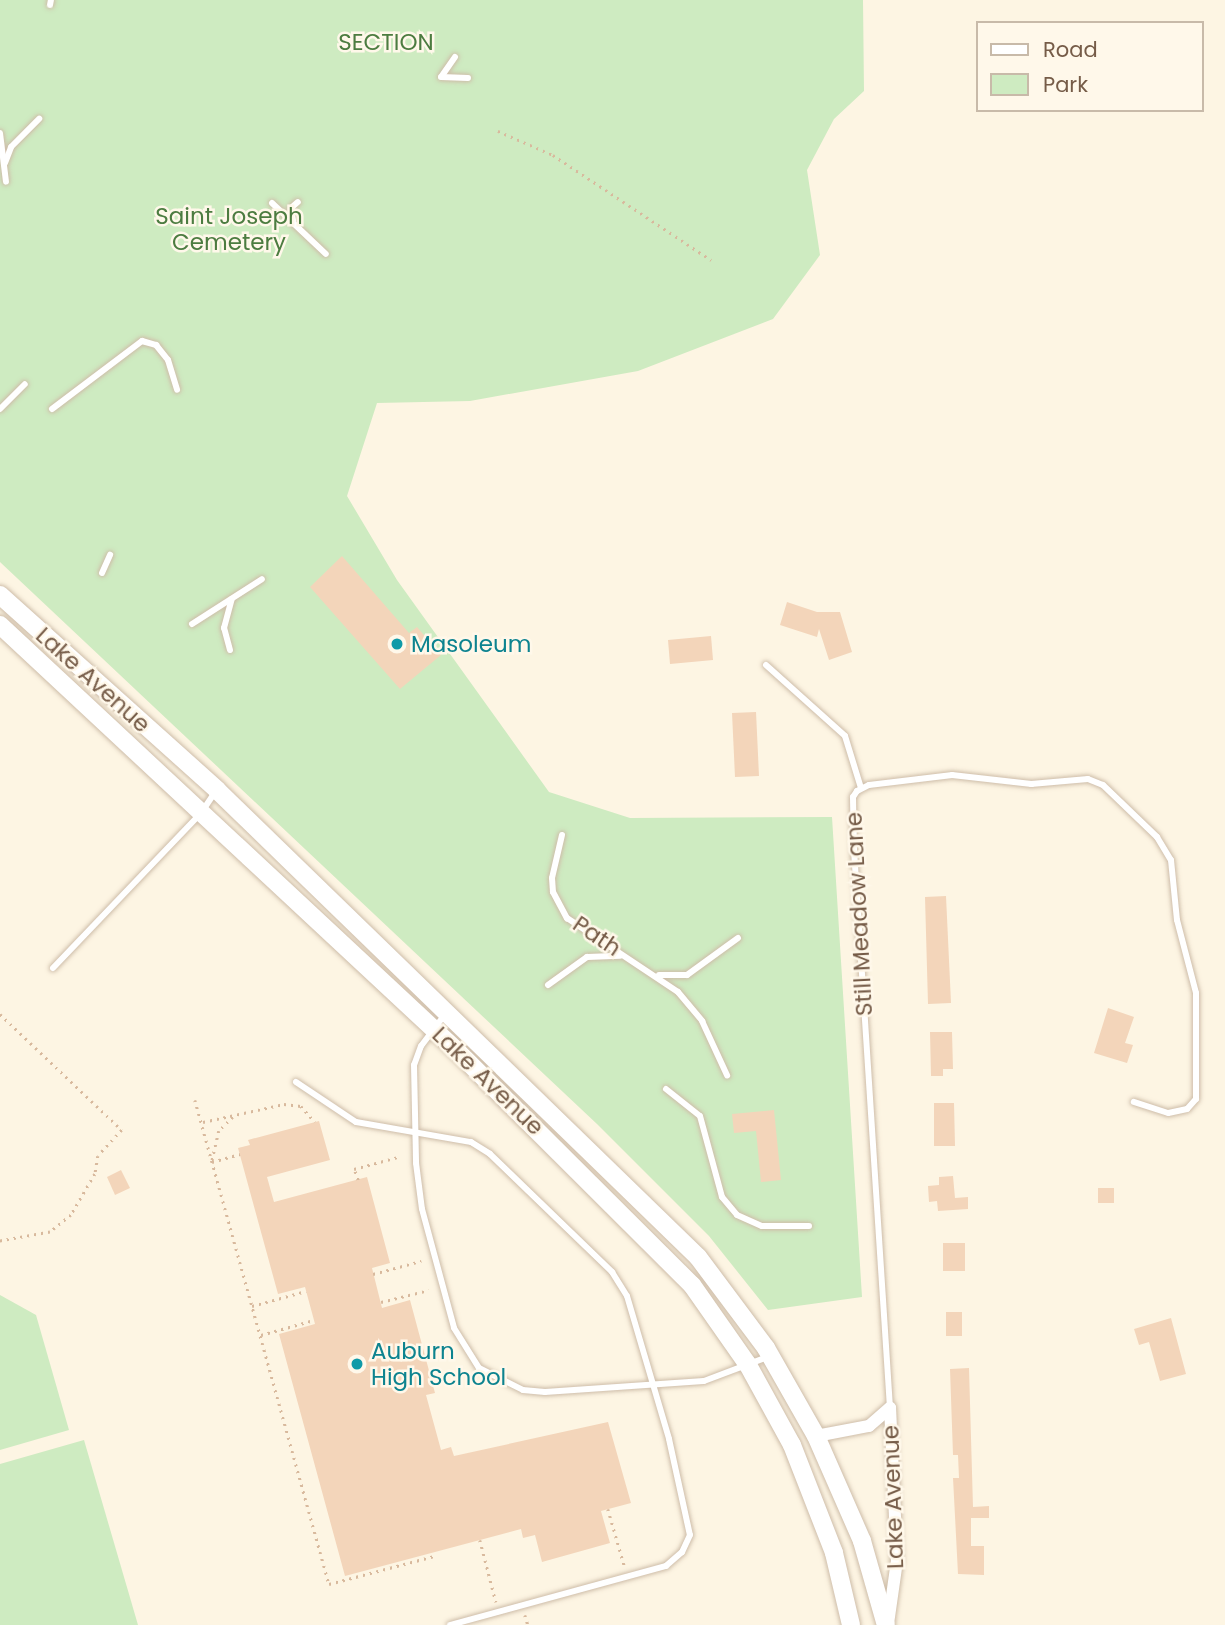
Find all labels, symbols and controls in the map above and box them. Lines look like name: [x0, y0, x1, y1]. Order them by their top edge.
legend: [976, 21, 1204, 112]
park label: SECTION: [338, 28, 434, 56]
text: Road: [1043, 35, 1098, 64]
text: Park: [1043, 70, 1088, 99]
park label: Saint Joseph Cemetery: [155, 202, 303, 256]
street label: Lake Avenue: [30, 622, 156, 738]
place label: Masoleum: [411, 630, 531, 658]
marker: Masoleum: [389, 636, 405, 652]
street label: Still Meadow Lane: [840, 811, 878, 1017]
street label: Path: [568, 910, 626, 962]
street label: Lake Avenue: [427, 1021, 549, 1141]
place label: Auburn High School: [371, 1337, 506, 1391]
marker: Auburn High School: [349, 1356, 365, 1372]
street label: Lake Avenue: [877, 1425, 909, 1569]

